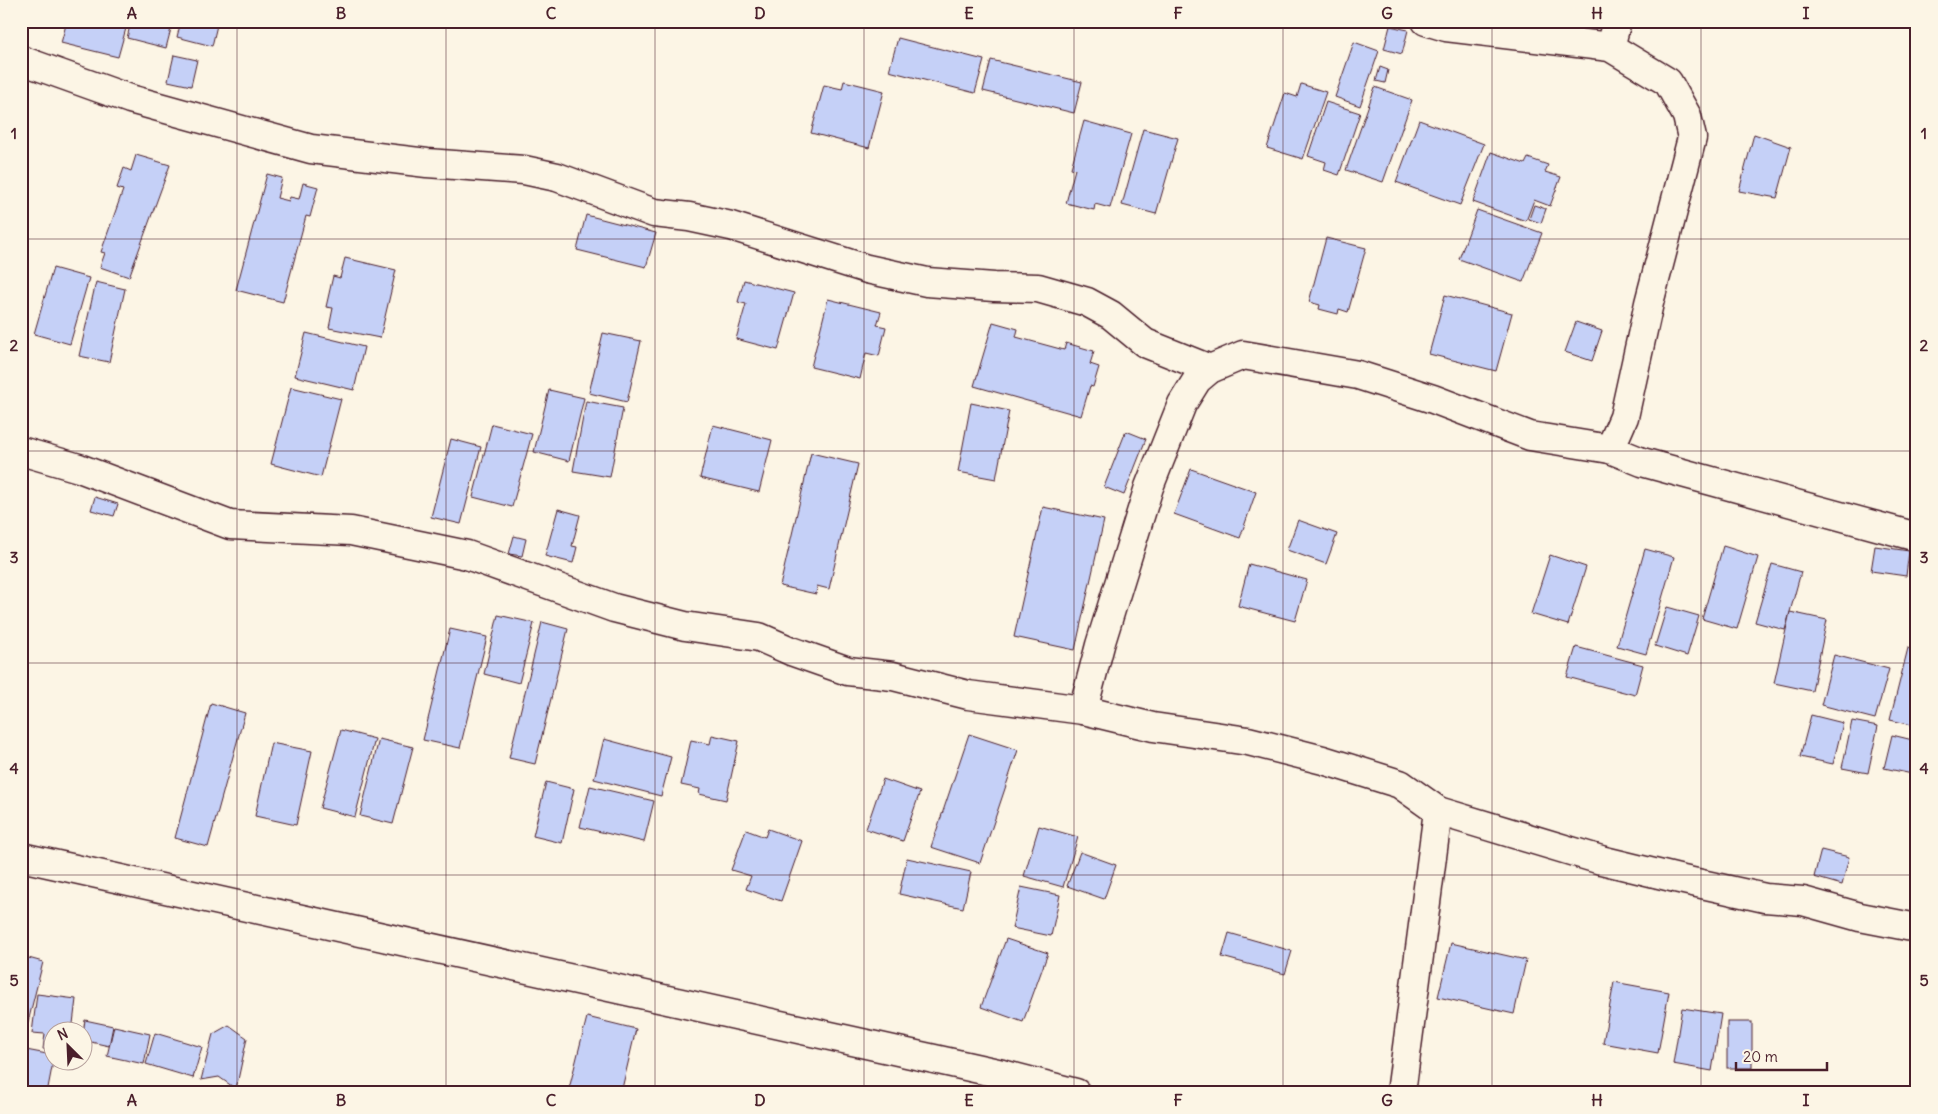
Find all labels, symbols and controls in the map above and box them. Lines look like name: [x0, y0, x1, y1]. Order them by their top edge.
text: A: [127, 3, 137, 23]
text: B: [336, 3, 347, 23]
text: C: [546, 3, 557, 23]
text: D: [754, 3, 766, 23]
text: E: [964, 3, 974, 23]
text: F: [1173, 3, 1183, 23]
text: G: [1381, 3, 1393, 23]
text: H: [1591, 3, 1603, 23]
text: I: [1803, 3, 1810, 23]
text: 1: [11, 123, 17, 143]
text: 1: [1921, 123, 1927, 143]
text: 2: [10, 335, 19, 355]
text: 2: [1920, 335, 1929, 355]
text: 3: [9, 547, 19, 567]
text: 3: [1919, 547, 1929, 567]
text: 4: [9, 758, 19, 778]
text: 4: [1919, 758, 1929, 778]
text: 5: [9, 970, 19, 990]
text: 5: [1919, 970, 1929, 990]
north arrow: [42, 1022, 92, 1072]
text: N: [55, 1024, 71, 1044]
scale bar: [1736, 1039, 1827, 1071]
text: 20 m: [1743, 1047, 1778, 1066]
text: A: [127, 1090, 137, 1110]
text: B: [336, 1090, 347, 1110]
text: C: [546, 1090, 557, 1110]
text: D: [754, 1090, 766, 1110]
text: E: [964, 1090, 974, 1110]
text: F: [1173, 1090, 1183, 1110]
text: G: [1381, 1090, 1393, 1110]
text: H: [1591, 1090, 1603, 1110]
text: I: [1803, 1090, 1810, 1110]

